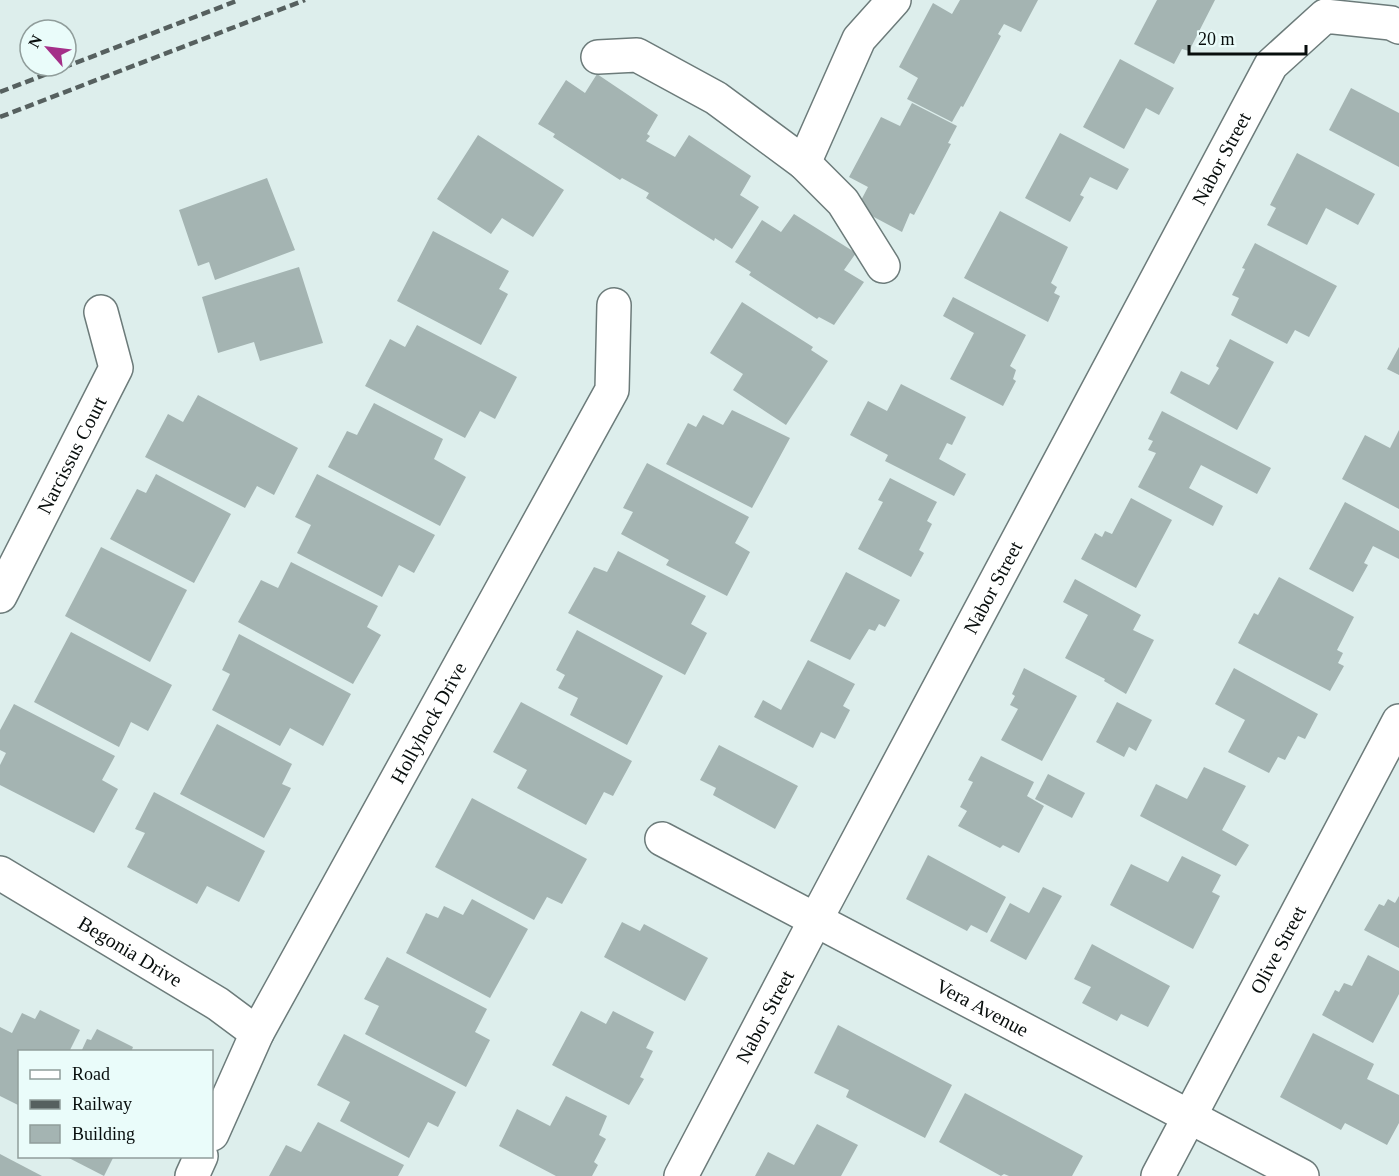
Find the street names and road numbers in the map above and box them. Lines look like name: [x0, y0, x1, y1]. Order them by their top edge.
street label: Nabor Street: [1188, 108, 1255, 209]
street label: Narcissus Court: [33, 393, 111, 517]
street label: Nabor Street: [959, 537, 1026, 637]
street label: Hollyhock Drive: [386, 658, 471, 787]
street label: Olive Street: [1246, 902, 1310, 997]
street label: Begonia Drive: [74, 912, 186, 991]
street label: Nabor Street: [731, 966, 798, 1067]
street label: Vera Avenue: [932, 974, 1032, 1041]

